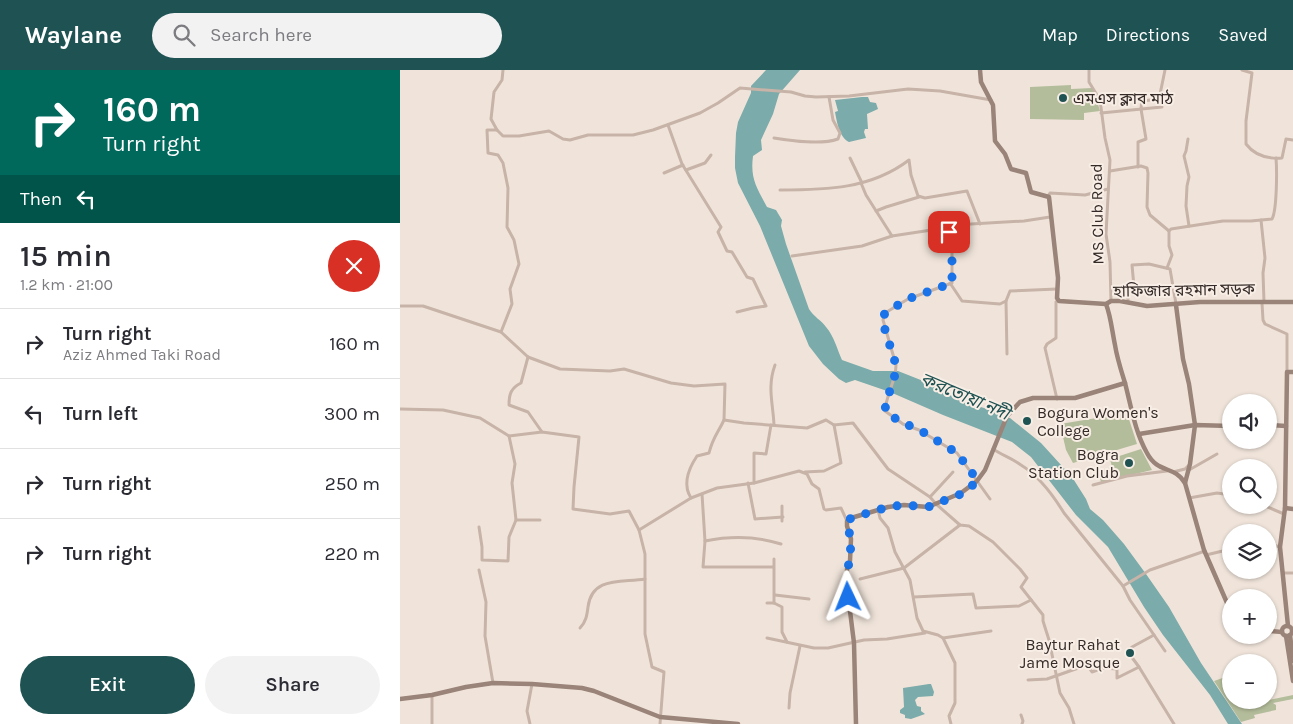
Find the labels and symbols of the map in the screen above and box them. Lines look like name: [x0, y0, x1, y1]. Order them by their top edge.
place label: এমএস ক্লাব মাঠ: [1073, 89, 1173, 108]
marker: এমএস ক্লাব মাঠ: [1057, 92, 1069, 104]
street label: MS Club Road: [1087, 163, 1107, 265]
pin: [928, 211, 970, 253]
street label: হাফিজার রহমান সড়ক: [1112, 279, 1256, 301]
water label: করতোয়া নদী: [917, 367, 1016, 426]
place label: Bogura Women's College: [1037, 403, 1159, 440]
marker: Bogura Women's College: [1021, 415, 1033, 427]
place label: Bogra Station Club: [1028, 445, 1119, 482]
marker: Bogra Station Club: [1123, 457, 1135, 469]
position arrow: [821, 570, 873, 622]
place label: Baytur Rahat Jame Mosque: [1020, 635, 1120, 672]
marker: Baytur Rahat Jame Mosque: [1124, 647, 1136, 659]

